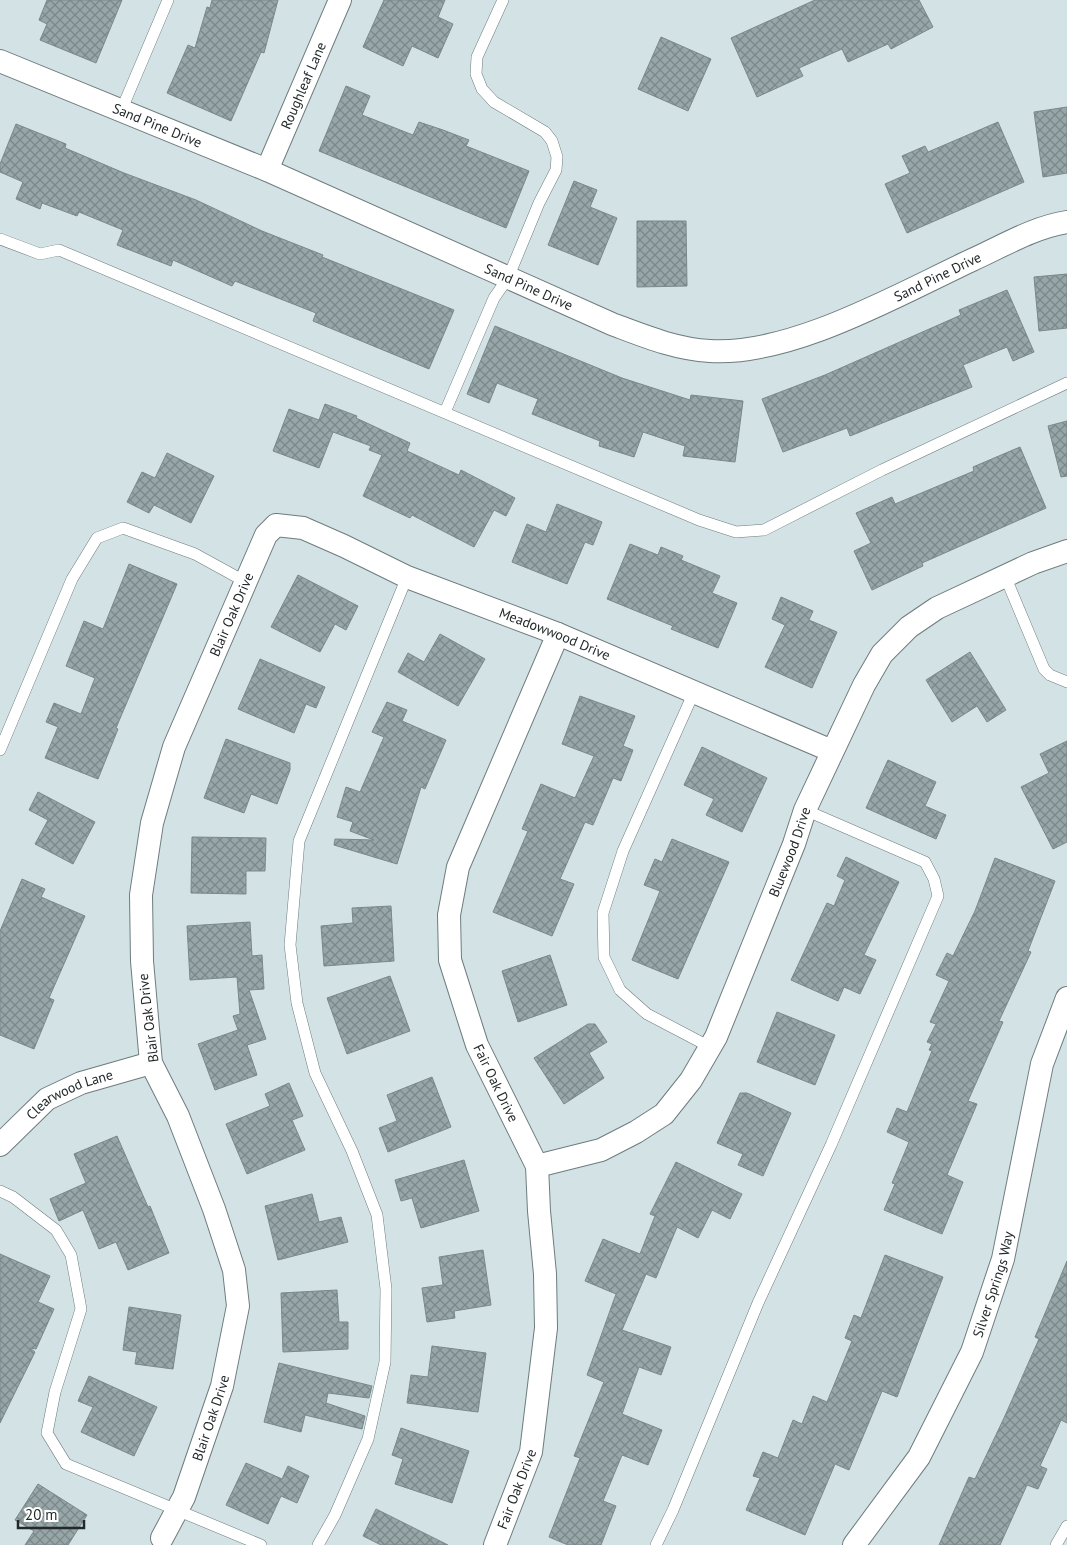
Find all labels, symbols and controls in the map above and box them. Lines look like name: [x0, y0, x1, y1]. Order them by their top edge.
street label: Roughleaf Lane: [277, 39, 330, 132]
street label: Sand Pine Drive: [110, 99, 205, 152]
street label: Sand Pine Drive: [891, 248, 984, 306]
street label: Sand Pine Drive: [482, 259, 576, 314]
street label: Blair Oak Drive: [205, 570, 258, 659]
street label: Meadowwood Drive: [496, 604, 613, 664]
street label: Bluewood Drive: [765, 805, 814, 900]
street label: Blair Oak Drive: [134, 973, 162, 1063]
street label: Fair Oak Drive: [469, 1041, 523, 1125]
street label: Clearwood Lane: [22, 1065, 115, 1123]
street label: Silver Springs Way: [968, 1229, 1017, 1340]
street label: Blair Oak Drive: [188, 1374, 233, 1463]
street label: Fair Oak Drive: [493, 1446, 540, 1532]
scale bar: [18, 1498, 84, 1530]
text: 20 m: [25, 1505, 58, 1524]

